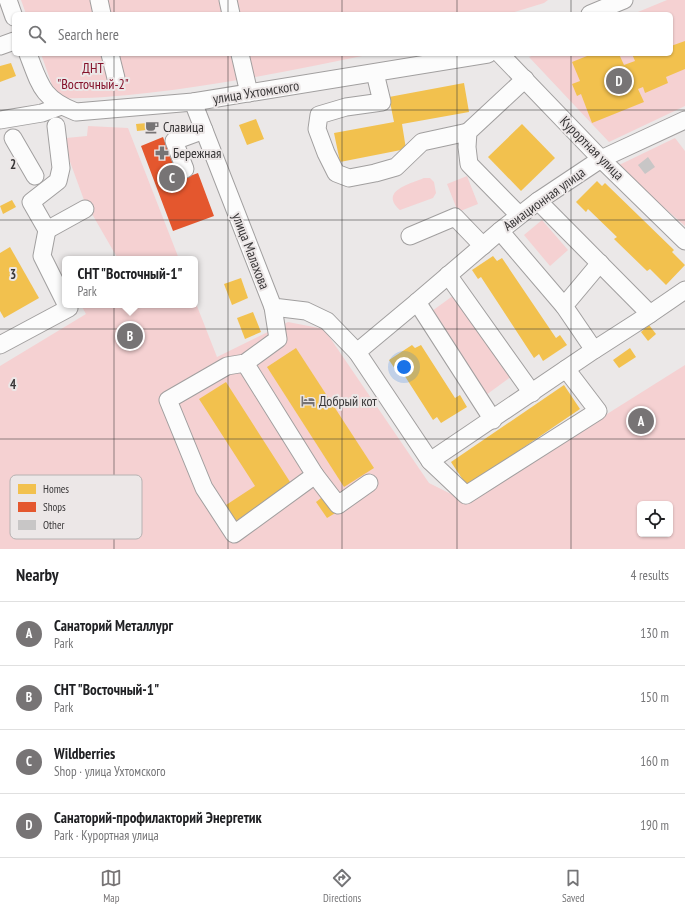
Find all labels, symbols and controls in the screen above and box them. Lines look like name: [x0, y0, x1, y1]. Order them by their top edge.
search box: [12, 12, 673, 56]
icon: search: [26, 23, 48, 45]
text: Search here: [58, 25, 119, 44]
park label: ДНТ "Восточный-2": [57, 59, 129, 93]
pin: D: [606, 66, 632, 96]
street label: улица Ухтомского: [212, 76, 300, 108]
street label: Курортная улица: [556, 112, 628, 184]
place label: Славица: [163, 118, 204, 136]
cafe icon: Славица: [144, 119, 160, 135]
place label: Бережная: [173, 144, 221, 162]
pharmacy icon: Бережная: [154, 145, 170, 161]
text: 2: [10, 156, 16, 173]
pin: C: [159, 163, 185, 193]
street label: Авиационная улица: [499, 163, 589, 235]
street label: улица Малахова: [228, 210, 274, 292]
popup: [62, 256, 198, 308]
text: СНТ "Восточный-1": [77, 264, 183, 283]
text: 3: [10, 266, 16, 283]
text: Park: [77, 283, 97, 300]
pin: B: [117, 321, 143, 351]
your location: [394, 357, 414, 377]
text: 4: [10, 376, 17, 393]
place label: Добрый кот: [319, 392, 377, 410]
hotel icon: Добрый кот: [300, 393, 316, 409]
pin: A: [628, 406, 654, 436]
legend: [10, 475, 142, 539]
text: Homes: [43, 482, 69, 496]
text: Shops: [43, 500, 66, 514]
map controls: [637, 501, 673, 537]
button: locate: [637, 501, 673, 537]
text: Other: [43, 518, 64, 532]
text: Nearby: [16, 564, 59, 586]
text: 4 results: [630, 567, 669, 584]
text: Санаторий Металлург: [54, 616, 173, 635]
text: A: [26, 625, 32, 642]
text: 130 m: [640, 625, 669, 642]
text: Park: [54, 635, 73, 652]
text: СНТ "Восточный-1": [54, 680, 159, 699]
text: B: [26, 689, 32, 706]
text: 150 m: [640, 689, 669, 706]
text: Park: [54, 699, 73, 716]
text: Wildberries: [54, 744, 115, 763]
text: C: [26, 753, 32, 770]
text: 160 m: [640, 753, 669, 770]
text: Shop · улица Ухтомского: [54, 763, 166, 780]
text: Санаторий-профилакторий Энергетик: [54, 808, 262, 827]
text: D: [26, 817, 32, 834]
text: 190 m: [640, 817, 669, 834]
text: Park · Курортная улица: [54, 827, 159, 844]
tab: Map: [100, 867, 122, 905]
tab: Directions: [323, 867, 361, 905]
tab: Saved: [562, 867, 585, 905]

